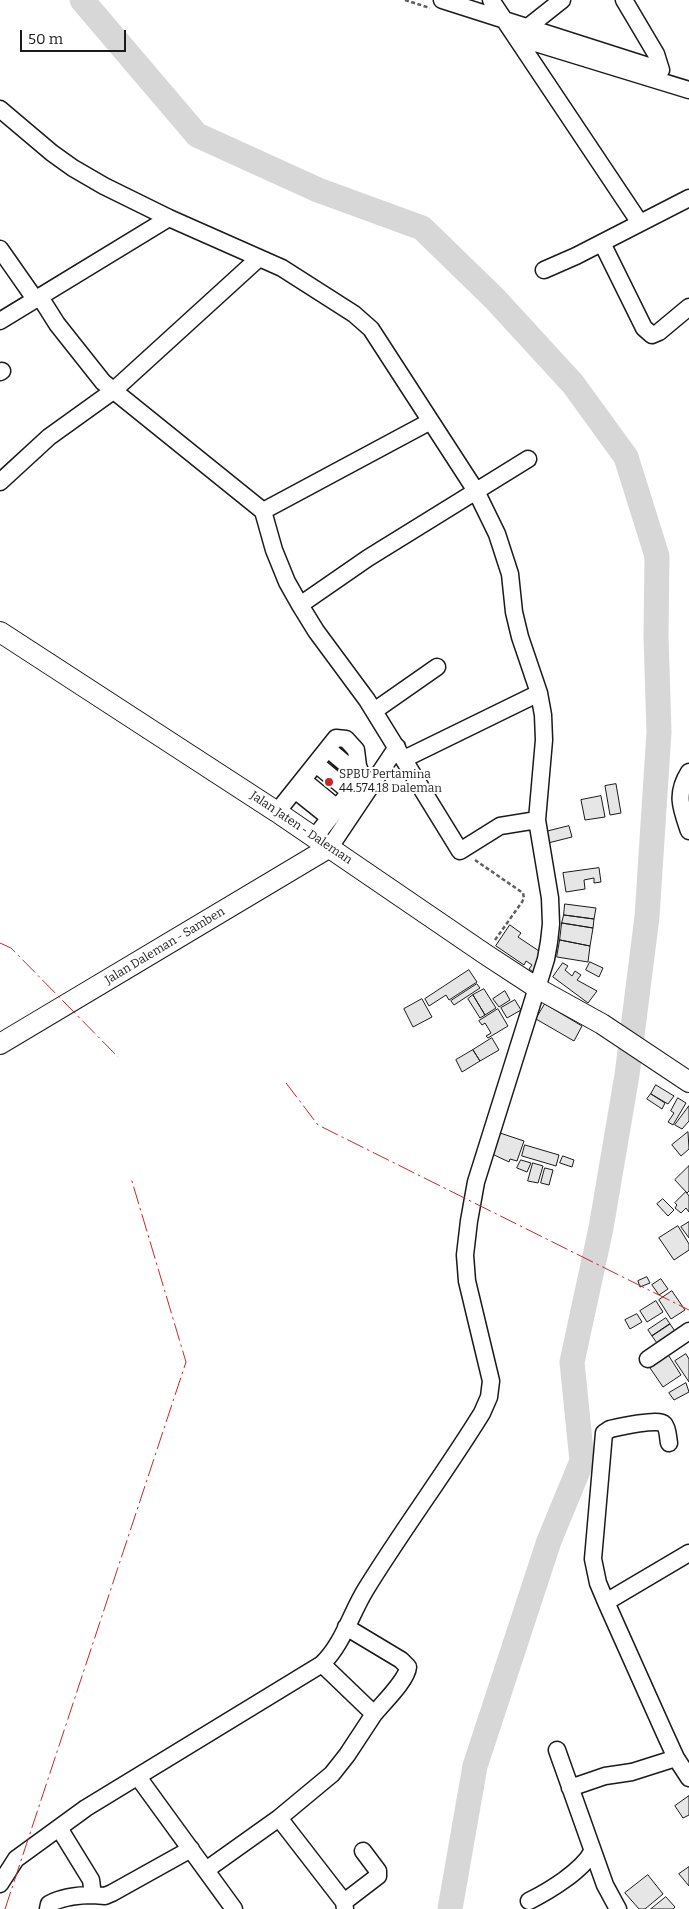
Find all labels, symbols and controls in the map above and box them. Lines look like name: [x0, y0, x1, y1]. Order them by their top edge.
scale bar: [22, 20, 129, 52]
text: 50 m: [28, 30, 63, 48]
place label: SPBU Pertamina 44.574.18 Daleman: [339, 768, 442, 796]
marker: SPBU Pertamina 44.574.18 Daleman: [323, 776, 335, 788]
street label: Jalan Jaten - Daleman: [247, 789, 355, 867]
street label: Jalan Daleman - Samben: [103, 905, 227, 987]

